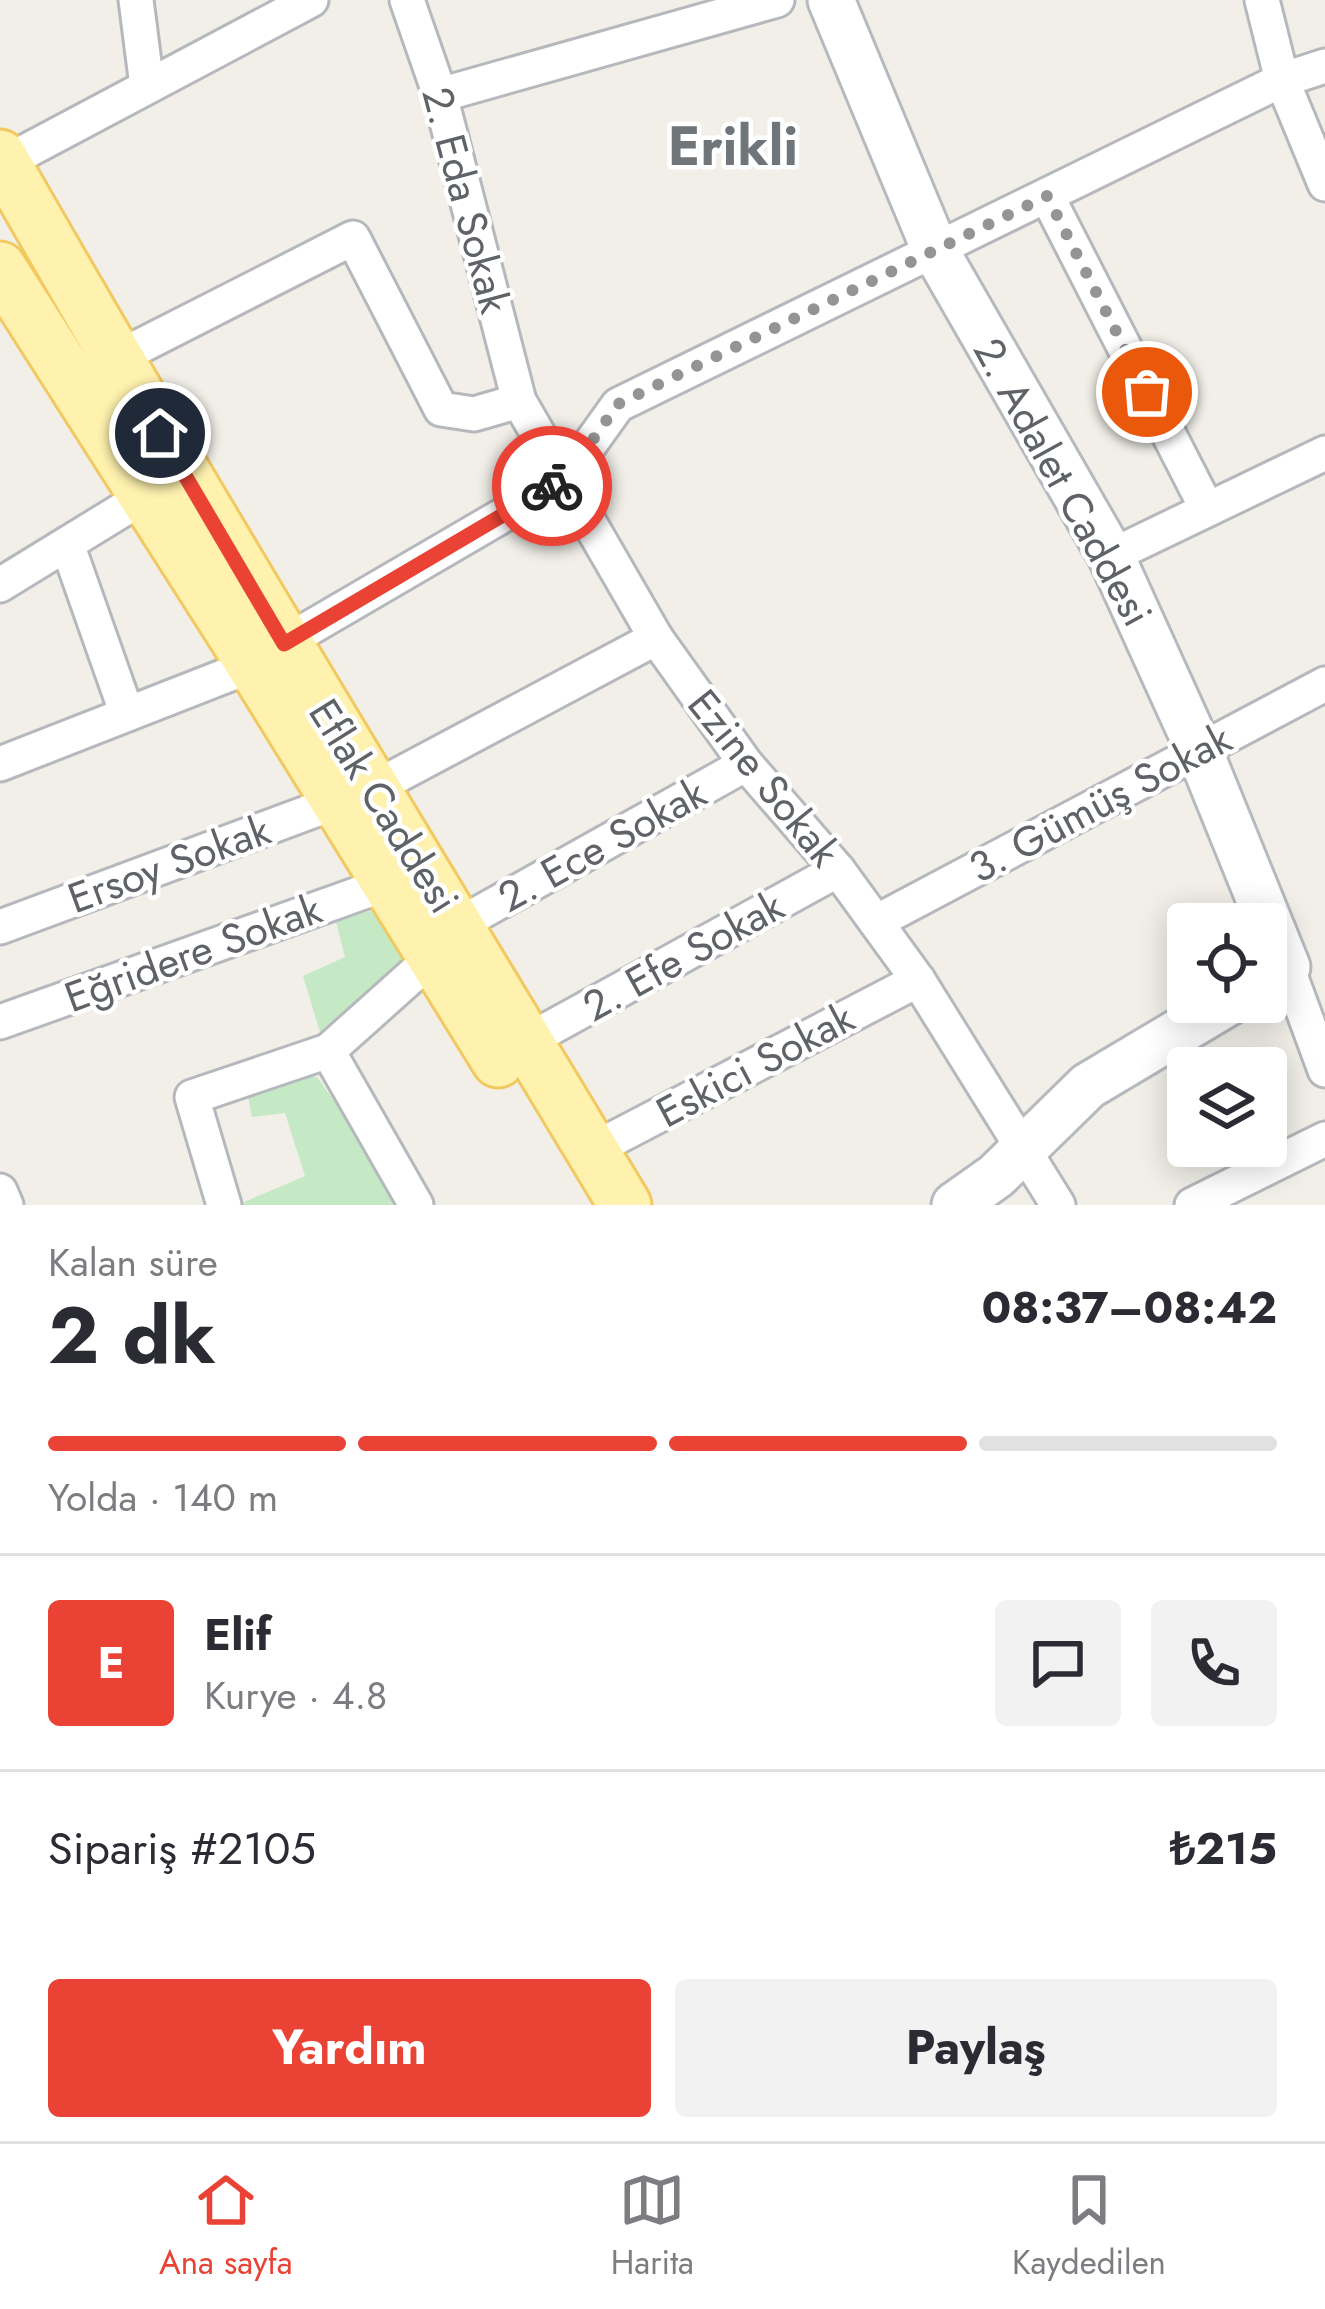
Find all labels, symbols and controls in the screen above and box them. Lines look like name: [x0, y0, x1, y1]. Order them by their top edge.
street label: 2. Eda Sokak: [407, 80, 526, 320]
district label: Erikli: [668, 107, 798, 185]
street label: 2. Adalet Caddesi: [958, 327, 1168, 637]
pin: [1096, 341, 1198, 443]
icon: bag: [1114, 359, 1180, 425]
pin: [109, 382, 211, 484]
icon: home: [127, 400, 193, 466]
courier: [492, 426, 612, 546]
icon: bike: [519, 453, 585, 519]
street label: Ezine Sokak: [673, 676, 855, 880]
street label: Eflak Caddesi: [294, 687, 474, 925]
street label: 3. Gümüş Sokak: [958, 708, 1243, 898]
street label: 2. Ece Sokak: [487, 762, 718, 927]
street label: Ersoy Sokak: [59, 799, 279, 929]
street label: 2. Efe Sokak: [571, 875, 795, 1036]
street label: Eğridere Sokak: [56, 878, 330, 1028]
map controls: [1167, 903, 1287, 1167]
button: locate: [1167, 903, 1287, 1023]
street label: Eskici Sokak: [645, 987, 865, 1143]
button: layers: [1167, 1047, 1287, 1167]
text: Kalan süre: [48, 1234, 218, 1291]
text: 08:37–08:42: [981, 1275, 1277, 1340]
text: 2 dk: [48, 1280, 216, 1392]
text: Yolda · 140 m: [48, 1469, 278, 1526]
button: chat: [995, 1600, 1121, 1726]
button: phone: [1151, 1600, 1277, 1726]
text: Elif: [204, 1602, 271, 1667]
text: E: [97, 1630, 125, 1695]
text: Kurye · 4.8: [204, 1667, 387, 1724]
text: Sipariş #2105: [48, 1816, 316, 1881]
text: ₺215: [1170, 1816, 1277, 1881]
button: Yardım: [48, 1979, 651, 2117]
button: Paylaş: [675, 1979, 1277, 2117]
tab: Ana sayfa: [159, 2167, 293, 2286]
tab: Harita: [611, 2167, 694, 2286]
tab: Kaydedilen: [1012, 2167, 1166, 2286]

